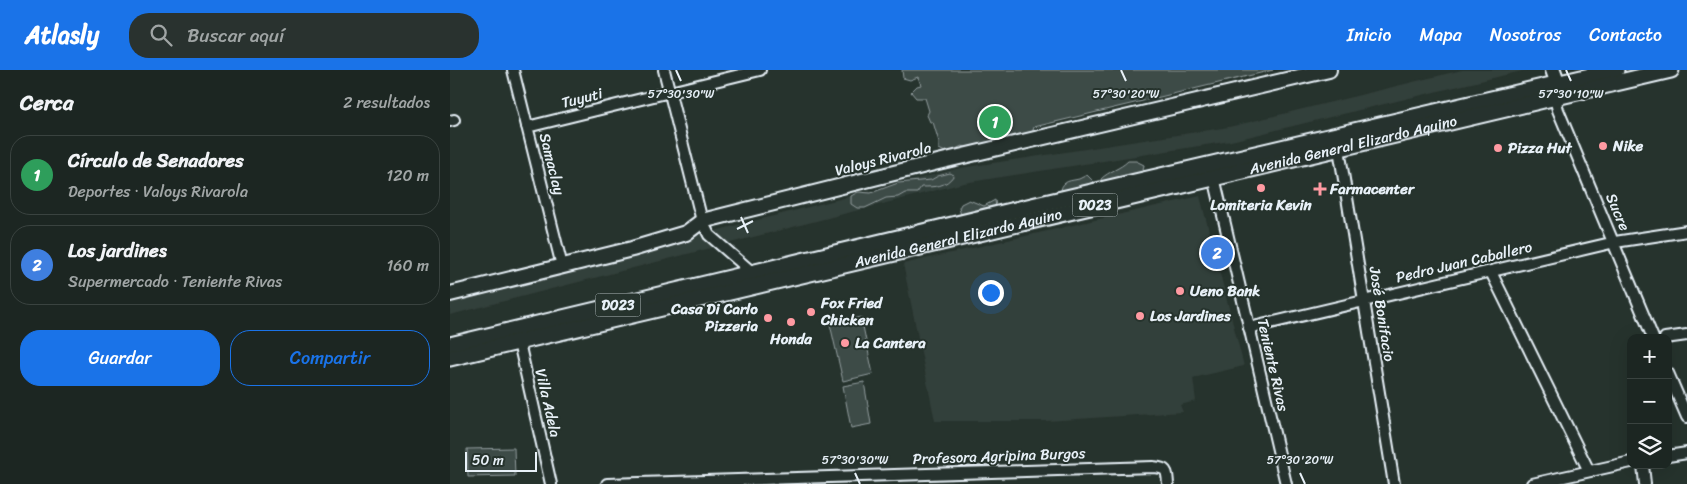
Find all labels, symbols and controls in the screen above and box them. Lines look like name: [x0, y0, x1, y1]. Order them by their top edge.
search box: [129, 13, 479, 58]
text: Atlasly: [25, 14, 99, 56]
text: Buscar aquí: [187, 19, 284, 52]
text: Inicio: [1347, 19, 1392, 51]
text: Mapa: [1420, 19, 1462, 51]
text: Nosotros: [1490, 19, 1561, 51]
text: Contacto: [1589, 19, 1662, 51]
icon: search: [147, 21, 175, 49]
street label: Tuyuti: [559, 80, 606, 116]
text: 57°30'30"W: [648, 83, 715, 105]
text: 57°30'20"W: [1093, 83, 1160, 105]
text: 57°30'10"W: [1539, 83, 1604, 105]
text: Cerca: [20, 84, 74, 122]
text: 2 resultados: [343, 88, 430, 117]
pin: 1: [979, 103, 1011, 141]
street label: Avenida General Elizardo Aquino: [1246, 108, 1460, 182]
street label: Samaclay: [532, 130, 572, 198]
place label: Nike: [1612, 133, 1644, 159]
street label: Valoys Rivarola: [832, 134, 934, 184]
place label: Pizza Hut: [1508, 135, 1573, 161]
marker: Nike: [1597, 140, 1609, 152]
marker: Pizza Hut: [1492, 142, 1504, 154]
text: Círculo de Senadores: [68, 144, 244, 177]
text: 1: [34, 161, 40, 190]
text: 120 m: [386, 161, 429, 190]
place label: Farmacenter: [1329, 176, 1416, 202]
text: Deportes · Valoys Rivarola: [68, 177, 248, 206]
marker: Lomiteria Kevin: [1255, 182, 1267, 194]
marker: Farmacenter: [1314, 183, 1326, 195]
street label: Sucre: [1598, 189, 1638, 235]
place label: Lomiteria Kevin: [1210, 192, 1313, 218]
road number: D023: [1072, 194, 1118, 216]
street label: Avenida General Elizardo Aquino: [851, 201, 1065, 275]
text: Los jardines: [68, 234, 167, 267]
pin: 2: [1201, 234, 1233, 272]
street label: Pedro Juan Caballero: [1393, 234, 1535, 290]
text: 2: [32, 251, 42, 280]
text: 160 m: [386, 251, 429, 280]
street label: José Bonifacio: [1362, 264, 1402, 364]
text: Supermercado · Teniente Rivas: [68, 267, 282, 296]
place label: Ueno Bank: [1190, 278, 1260, 304]
your location: [978, 280, 1004, 306]
marker: Ueno Bank: [1174, 285, 1186, 297]
place label: Fox Fried Chicken: [820, 290, 884, 333]
road number: D023: [596, 294, 640, 316]
place label: Casa Di Carlo Pizzeria: [670, 296, 758, 339]
place label: Los Jardines: [1150, 303, 1232, 329]
marker: Fox Fried Chicken: [805, 306, 817, 318]
marker: Los Jardines: [1134, 310, 1146, 322]
marker: Casa Di Carlo Pizzeria: [762, 312, 774, 324]
marker: Honda: [785, 316, 797, 328]
street label: Teniente Rivas: [1250, 316, 1296, 414]
place label: Honda: [769, 326, 812, 352]
button: Guardar: [20, 330, 220, 386]
button: Compartir: [230, 330, 430, 386]
place label: La Cantera: [855, 330, 926, 356]
map controls: [1627, 334, 1672, 469]
button: +: [1627, 334, 1672, 379]
marker: La Cantera: [839, 337, 851, 349]
street label: Villa Adela: [527, 366, 569, 440]
button: −: [1627, 379, 1672, 424]
button: layers: [1627, 424, 1672, 469]
street label: Profesora Agripina Burgos: [912, 440, 1086, 472]
text: 50 m: [472, 448, 504, 473]
scale bar: [465, 449, 538, 472]
text: 57°30'30"W: [822, 449, 889, 471]
text: 57°30'20"W: [1267, 449, 1334, 471]

